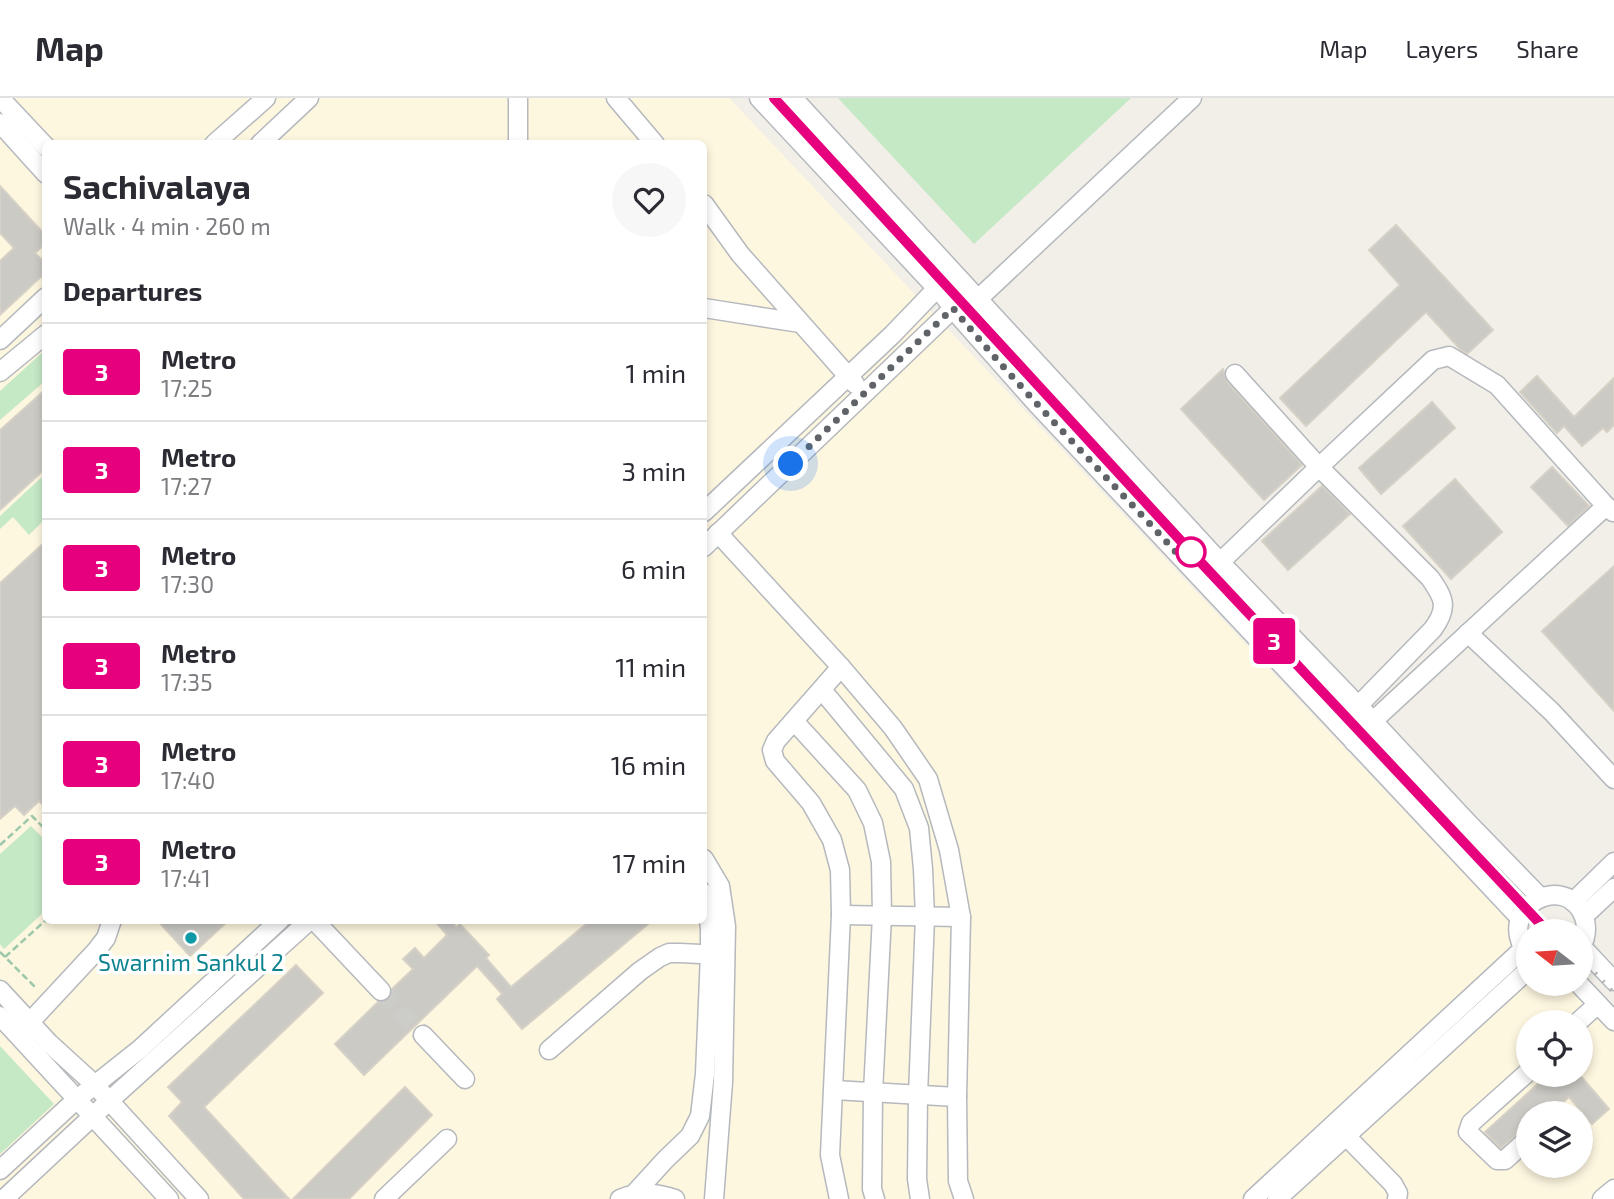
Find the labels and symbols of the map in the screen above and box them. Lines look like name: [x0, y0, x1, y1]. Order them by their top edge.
your location: [773, 446, 808, 481]
unlabelled marker: [1176, 537, 1206, 567]
line badge: 3: [1251, 618, 1297, 664]
north arrow: [1516, 919, 1592, 996]
marker: Swarnim Sankul 2: [183, 930, 199, 946]
place label: Swarnim Sankul 2: [98, 948, 284, 976]

